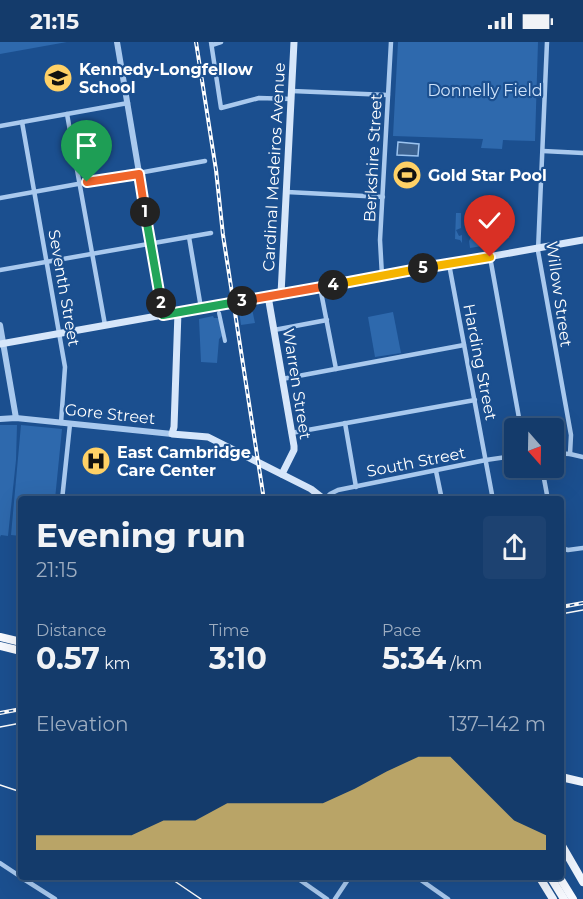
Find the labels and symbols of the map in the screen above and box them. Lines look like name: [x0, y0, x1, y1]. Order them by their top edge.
place label: Kennedy-Longfellow School: [79, 60, 253, 97]
school or university icon: Kennedy-Longfellow School: [42, 62, 74, 94]
street label: Cardinal Medeiros Avenue: [259, 62, 289, 272]
park label: Donnelly Field: [427, 81, 543, 100]
street label: Berkshire Street: [360, 93, 386, 223]
pin: [61, 120, 112, 182]
sports icon: Gold Star Pool: [391, 159, 423, 191]
place label: Gold Star Pool: [428, 166, 547, 185]
pin: [464, 195, 515, 257]
pin: 1: [130, 197, 160, 227]
street label: Seventh Street: [44, 228, 84, 348]
street label: Willow Street: [542, 240, 576, 349]
pin: 5: [408, 253, 438, 283]
pin: 4: [318, 270, 348, 300]
pin: 3: [227, 286, 257, 316]
pin: 2: [146, 288, 176, 318]
street label: Harding Street: [459, 302, 501, 422]
street label: Warren Street: [279, 327, 315, 441]
street label: Gore Street: [64, 400, 157, 428]
north arrow: [504, 418, 564, 478]
place label: East Cambridge Care Center: [117, 443, 251, 480]
street label: South Street: [365, 443, 468, 481]
hospital icon: East Cambridge Care Center: [80, 445, 112, 477]

